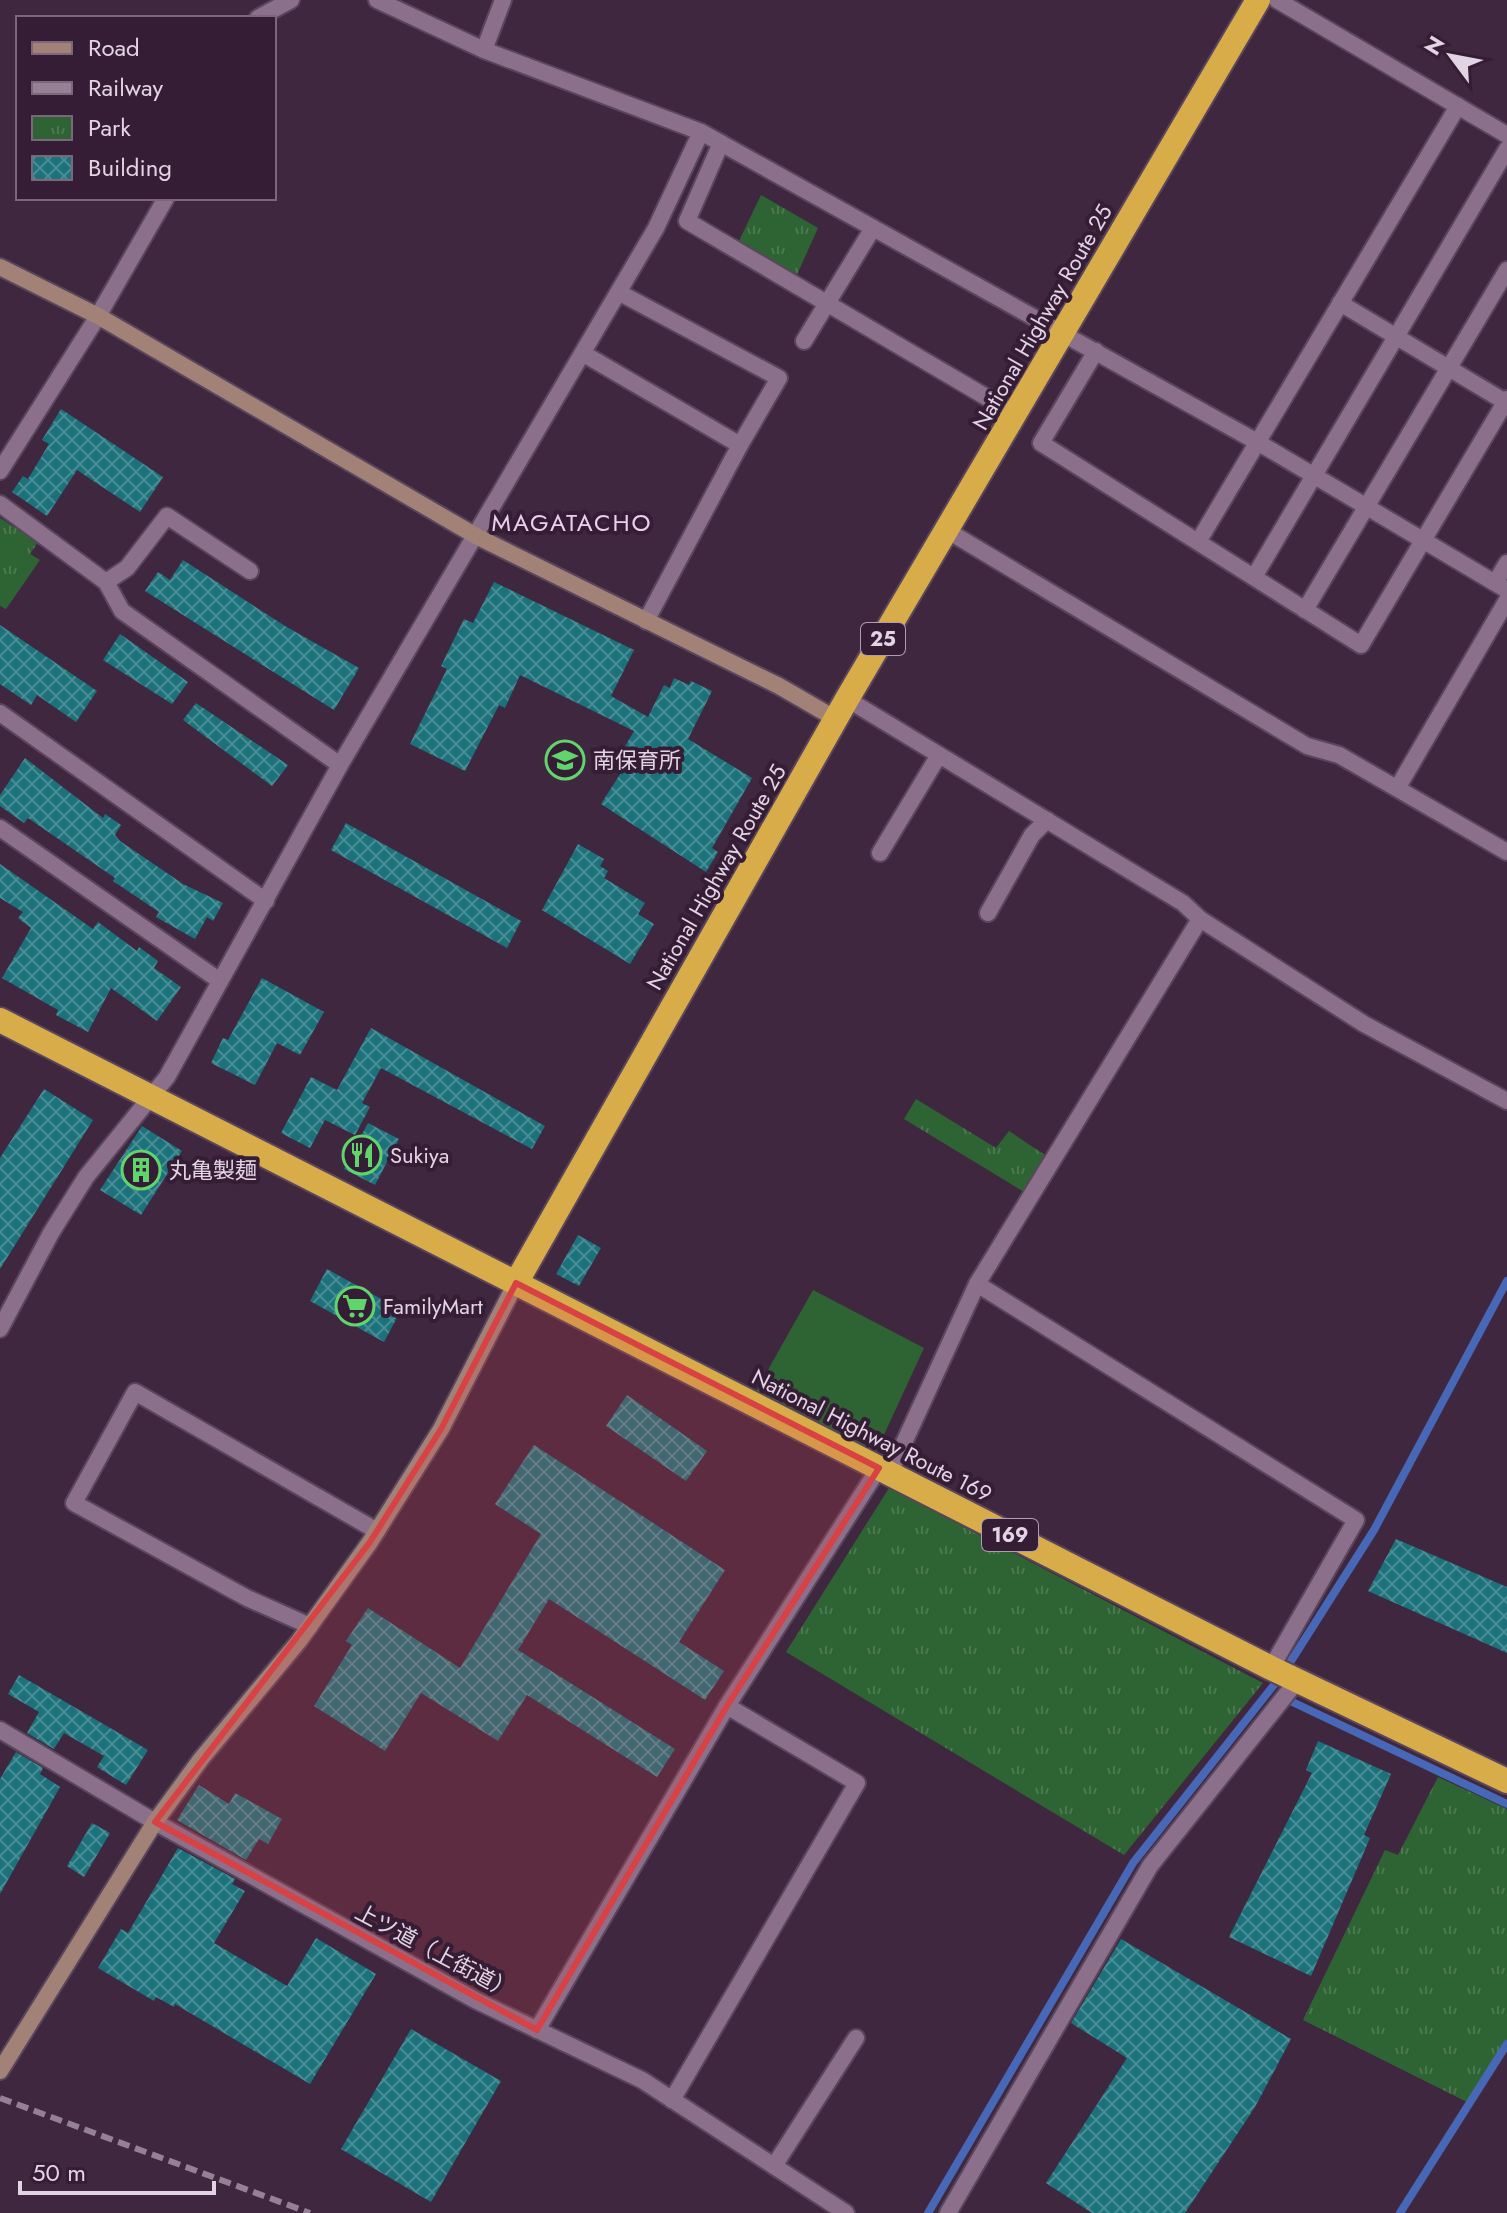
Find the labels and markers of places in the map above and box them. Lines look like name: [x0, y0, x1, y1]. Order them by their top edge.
school or university icon: 南保育所: [544, 739, 586, 781]
place label: 南保育所: [593, 744, 681, 776]
restaurant icon: Sukiya: [341, 1134, 383, 1176]
place label: Sukiya: [390, 1139, 449, 1171]
building icon: 丸亀製麺: [120, 1149, 162, 1191]
place label: 丸亀製麺: [169, 1154, 257, 1186]
supermarket icon: FamilyMart: [334, 1285, 376, 1327]
place label: FamilyMart: [383, 1290, 483, 1322]

